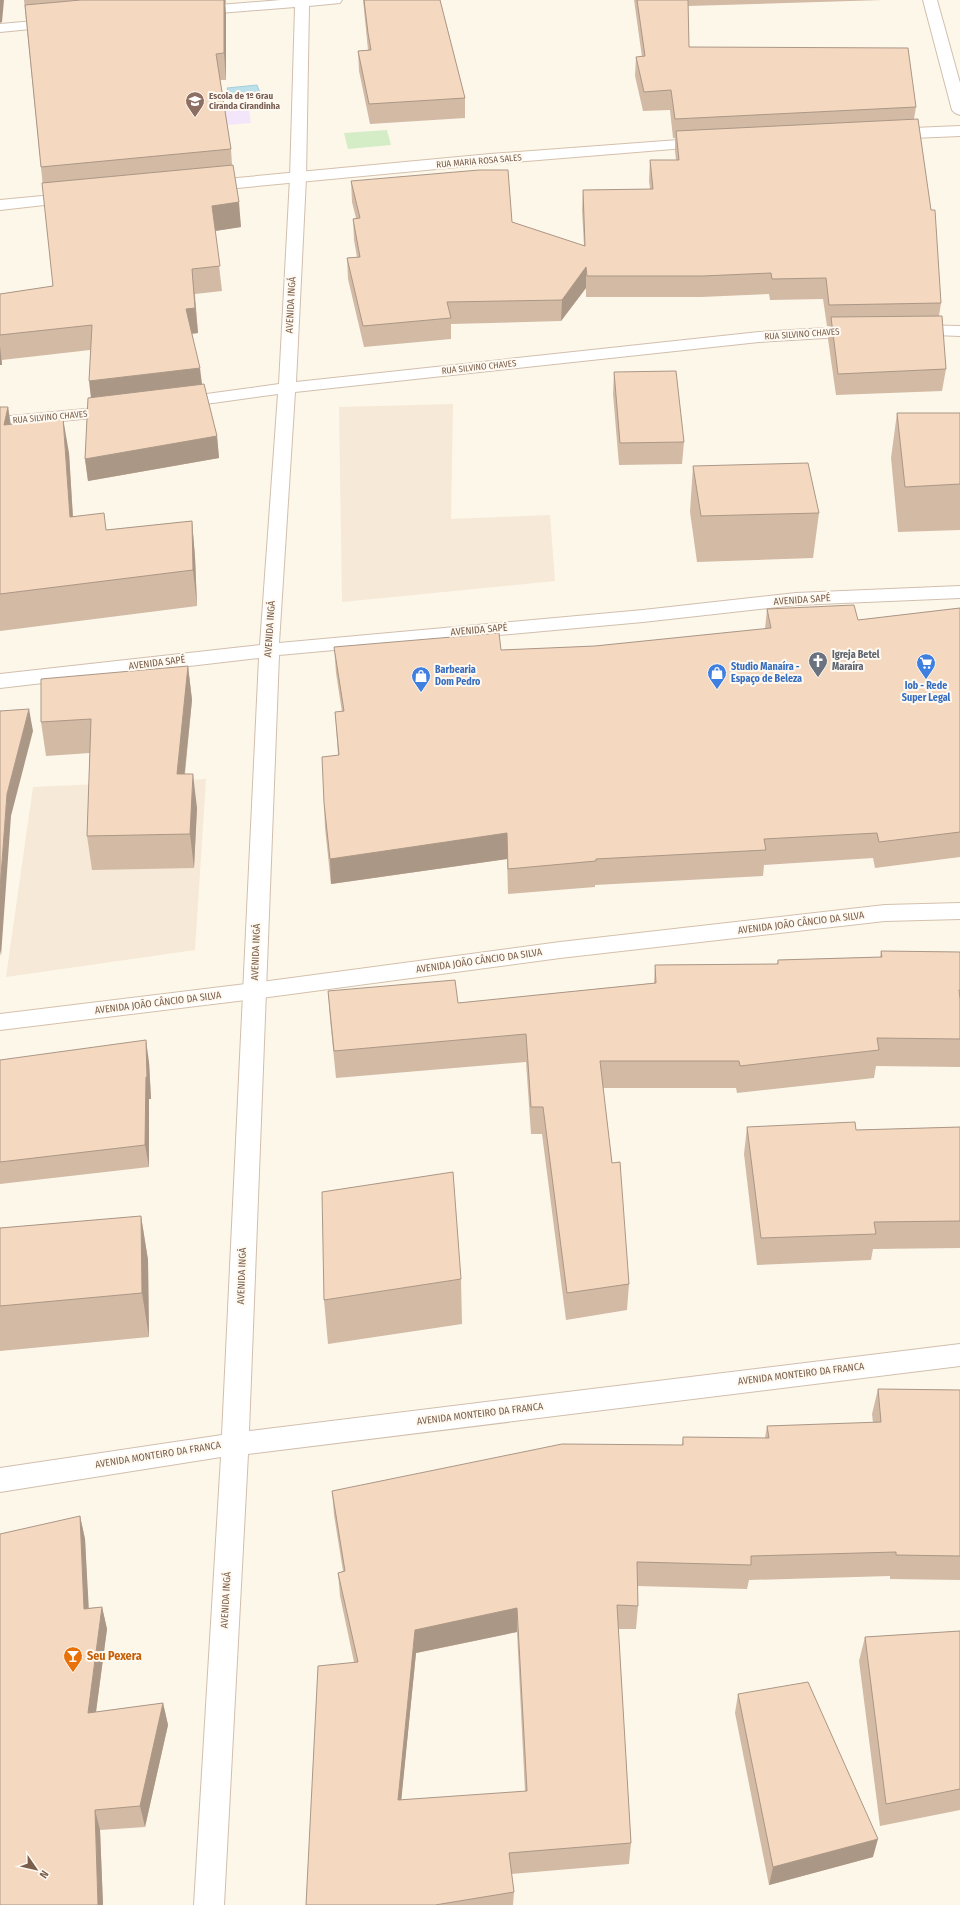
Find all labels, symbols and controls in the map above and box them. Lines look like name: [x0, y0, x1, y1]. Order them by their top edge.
school or university icon: Escola de 1º Grau Ciranda Cirandinha: [184, 90, 206, 118]
place label: Escola de 1º Grau Ciranda Cirandinha: [209, 91, 280, 111]
street label: RUA MARIA ROSA SALES: [436, 152, 523, 170]
street label: AVENIDA INGÁ: [282, 276, 299, 334]
street label: RUA SILVINO CHAVES: [764, 326, 840, 342]
street label: RUA SILVINO CHAVES: [441, 358, 517, 376]
street label: RUA SILVINO CHAVES: [12, 409, 88, 425]
street label: AVENIDA SAPÉ: [773, 590, 831, 608]
street label: AVENIDA INGÁ: [260, 599, 278, 658]
street label: AVENIDA SAPÉ: [450, 620, 508, 638]
place label: Igreja Betel Maraíra: [832, 649, 880, 673]
church icon: Igreja Betel Maraíra: [807, 650, 829, 678]
street label: AVENIDA SAPÉ: [128, 652, 186, 672]
supermarket icon: Iob - Rede Super Legal: [915, 652, 937, 680]
place label: Studio Manaíra - Espaço de Beleza: [731, 660, 802, 685]
shop icon: Studio Manaíra - Espaço de Beleza: [706, 662, 728, 690]
place label: Barbearia Dom Pedro: [435, 664, 481, 688]
shop icon: Barbearia Dom Pedro: [410, 665, 432, 693]
place label: Iob - Rede Super Legal: [902, 680, 951, 704]
street label: AVENIDA JOÃO CÂNCIO DA SILVA: [737, 908, 866, 937]
street label: AVENIDA INGÁ: [247, 923, 263, 980]
street label: AVENIDA JOÃO CÂNCIO DA SILVA: [415, 945, 544, 976]
street label: AVENIDA JOÃO CÂNCIO DA SILVA: [94, 988, 223, 1017]
street label: AVENIDA INGÁ: [233, 1247, 249, 1304]
street label: AVENIDA MONTEIRO DA FRANCA: [737, 1360, 865, 1388]
street label: AVENIDA MONTEIRO DA FRANCA: [416, 1400, 544, 1428]
street label: AVENIDA MONTEIRO DA FRANCA: [94, 1439, 222, 1471]
street label: AVENIDA INGÁ: [217, 1571, 234, 1629]
bar icon: Seu Pexera: [62, 1645, 84, 1673]
place label: Seu Pexera: [87, 1649, 142, 1663]
north arrow: [16, 1849, 56, 1889]
text: N: [37, 1868, 51, 1881]

